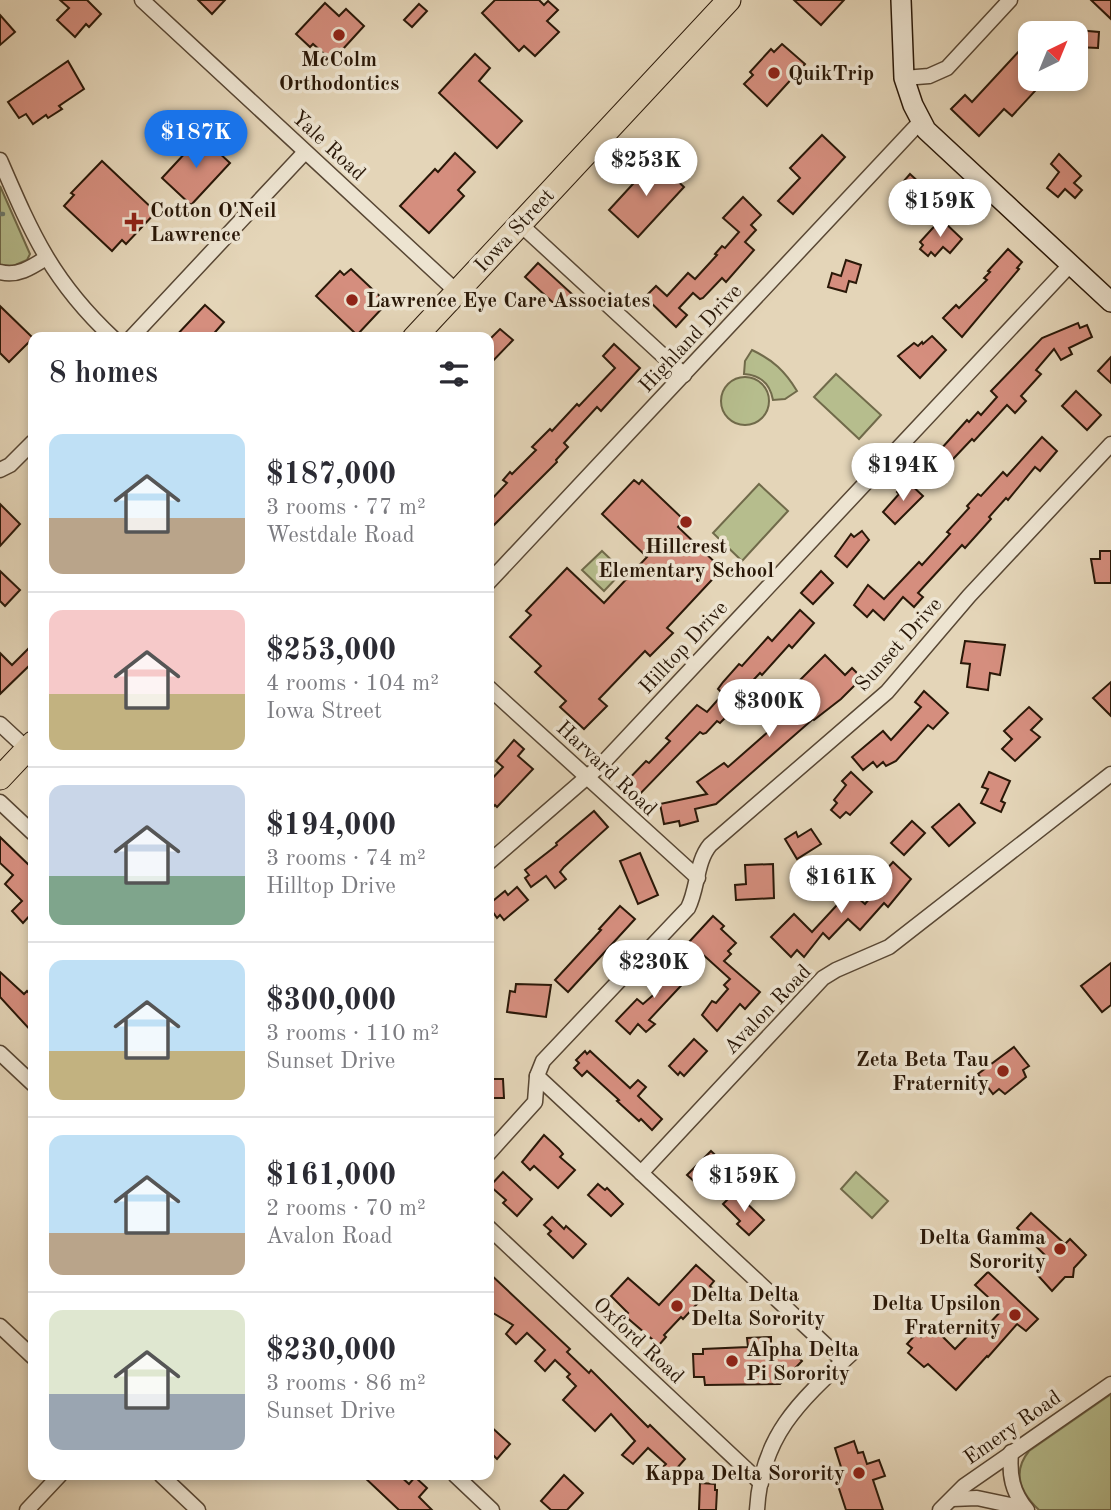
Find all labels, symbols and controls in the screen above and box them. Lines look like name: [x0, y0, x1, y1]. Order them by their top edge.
north arrow: [1018, 21, 1088, 91]
map controls: [1018, 21, 1088, 91]
marker: McColm Orthodontics: [331, 27, 347, 43]
place label: McColm Orthodontics: [279, 50, 399, 95]
place label: QuikTrip: [788, 64, 874, 85]
marker: QuikTrip: [766, 65, 782, 81]
street label: Yale Road: [287, 107, 369, 185]
pin: $187K: [147, 110, 245, 170]
text: $187K: [160, 121, 232, 144]
pin: $253K: [597, 138, 695, 198]
text: $253K: [610, 149, 682, 172]
pin: $159K: [891, 180, 989, 239]
street label: Iowa Street: [471, 185, 559, 277]
text: $159K: [904, 190, 976, 213]
place label: Cotton O'Neil Lawrence: [150, 201, 277, 246]
marker: Cotton O'Neil Lawrence: [124, 212, 144, 232]
street label: Highland Drive: [636, 281, 746, 397]
place label: Lawrence Eye Care Associates: [366, 291, 650, 312]
marker: Lawrence Eye Care Associates: [344, 292, 360, 308]
icon: filters: [435, 355, 473, 393]
text: 8 homes: [49, 359, 158, 389]
pin: $194K: [854, 444, 952, 503]
text: $194K: [867, 454, 939, 477]
text: $187,000: [266, 460, 396, 490]
icon: home: [105, 462, 189, 546]
text: 3 rooms · 77 m²: [266, 496, 426, 519]
marker: Hillcrest Elementary School: [678, 514, 694, 530]
text: Westdale Road: [266, 524, 415, 547]
place label: Hillcrest Elementary School: [598, 537, 774, 582]
street label: Sunset Drive: [852, 594, 946, 696]
street label: Hilltop Drive: [636, 598, 732, 699]
text: $253,000: [266, 636, 396, 666]
icon: home: [105, 638, 189, 722]
text: 4 rooms · 104 m²: [266, 672, 439, 695]
pin: $300K: [720, 680, 818, 739]
text: $300K: [733, 690, 805, 713]
text: Iowa Street: [266, 700, 382, 723]
street label: Harvard Road: [552, 718, 660, 821]
text: $194,000: [266, 811, 396, 841]
icon: home: [105, 813, 189, 897]
text: 3 rooms · 74 m²: [266, 847, 426, 870]
pin: $161K: [792, 856, 890, 915]
text: $161K: [805, 866, 877, 889]
text: Hilltop Drive: [266, 875, 396, 898]
pin: $230K: [605, 940, 703, 1000]
text: $230K: [618, 951, 690, 974]
street label: Avalon Road: [720, 961, 816, 1059]
text: $300,000: [266, 986, 396, 1016]
icon: home: [105, 988, 189, 1072]
text: 3 rooms · 110 m²: [266, 1022, 439, 1045]
text: Sunset Drive: [266, 1050, 395, 1073]
place label: Zeta Beta Tau Fraternity: [856, 1050, 989, 1095]
marker: Zeta Beta Tau Fraternity: [995, 1063, 1011, 1079]
pin: $159K: [695, 1154, 793, 1214]
text: $161,000: [266, 1161, 396, 1191]
icon: home: [105, 1163, 189, 1247]
text: $159K: [708, 1165, 780, 1188]
text: 2 rooms · 70 m²: [266, 1197, 426, 1220]
text: Avalon Road: [266, 1225, 393, 1248]
place label: Delta Gamma Sorority: [919, 1228, 1046, 1273]
marker: Delta Gamma Sorority: [1052, 1241, 1068, 1257]
place label: Delta Delta Delta Sorority: [691, 1285, 825, 1330]
street label: Oxford Road: [589, 1294, 687, 1388]
place label: Delta Upsilon Fraternity: [872, 1294, 1001, 1339]
marker: Delta Delta Delta Sorority: [669, 1298, 685, 1314]
marker: Delta Upsilon Fraternity: [1007, 1307, 1023, 1323]
text: $230,000: [266, 1336, 396, 1366]
icon: home: [105, 1338, 189, 1422]
place label: Alpha Delta Pi Sorority: [746, 1340, 860, 1385]
marker: Alpha Delta Pi Sorority: [724, 1353, 740, 1369]
text: 3 rooms · 86 m²: [266, 1372, 426, 1395]
street label: Emery Road: [960, 1387, 1065, 1469]
text: Sunset Drive: [266, 1400, 395, 1423]
place label: Kappa Delta Sorority: [644, 1464, 845, 1485]
marker: Kappa Delta Sorority: [851, 1465, 867, 1481]

